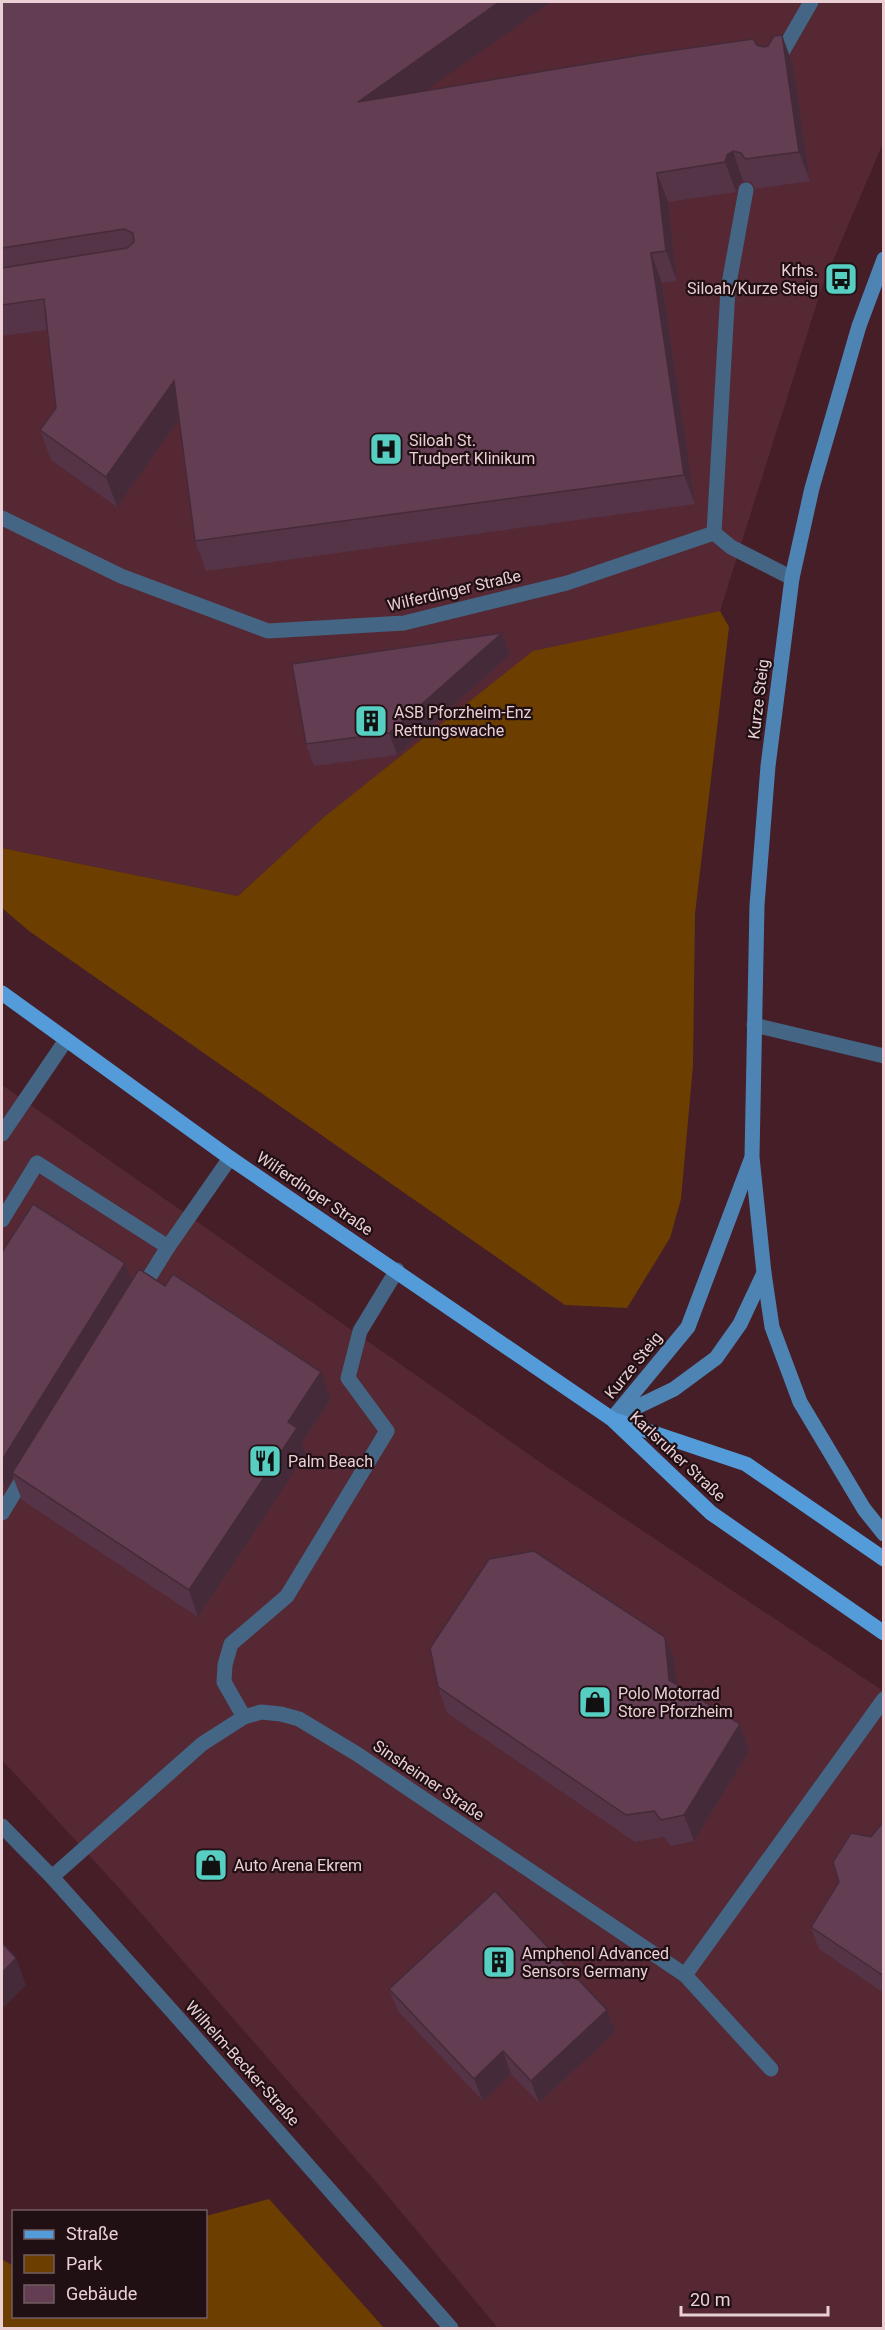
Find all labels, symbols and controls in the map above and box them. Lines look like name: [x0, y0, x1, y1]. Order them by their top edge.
place label: Krhs. Siloah/Kurze Steig: [687, 261, 818, 298]
bus stop icon: Krhs. Siloah/Kurze Steig: [823, 261, 859, 297]
hospital icon: Siloah St. Trudpert Klinikum: [368, 431, 404, 467]
place label: Siloah St. Trudpert Klinikum: [409, 431, 535, 468]
street label: Wilferdinger Straße: [386, 566, 523, 615]
street label: Kurze Steig: [744, 658, 773, 740]
building icon: ASB Pforzheim-Enz Rettungswache: [353, 703, 389, 739]
place label: ASB Pforzheim-Enz Rettungswache: [394, 703, 532, 740]
street label: Wilferdinger Straße: [253, 1147, 377, 1239]
street label: Kurze Steig: [601, 1328, 666, 1403]
street label: Karlsruher Straße: [626, 1407, 729, 1506]
restaurant icon: Palm Beach: [247, 1443, 283, 1479]
place label: Palm Beach: [288, 1452, 373, 1471]
shop icon: Polo Motorrad Store Pforzheim: [577, 1684, 613, 1720]
place label: Polo Motorrad Store Pforzheim: [618, 1684, 733, 1721]
street label: Sinsheimer Straße: [369, 1736, 488, 1825]
shop icon: Auto Arena Ekrem: [193, 1847, 229, 1883]
place label: Auto Arena Ekrem: [234, 1856, 362, 1875]
building icon: Amphenol Advanced Sensors Germany: [481, 1944, 517, 1980]
place label: Amphenol Advanced Sensors Germany: [522, 1944, 669, 1981]
street label: Wilhelm-Becker-Straße: [182, 1997, 304, 2130]
legend: [12, 2210, 207, 2318]
text: Straße: [66, 2223, 118, 2244]
text: Park: [66, 2253, 103, 2274]
scale bar: [681, 2279, 828, 2317]
text: Gebäude: [66, 2283, 137, 2304]
text: 20 m: [690, 2289, 730, 2310]

